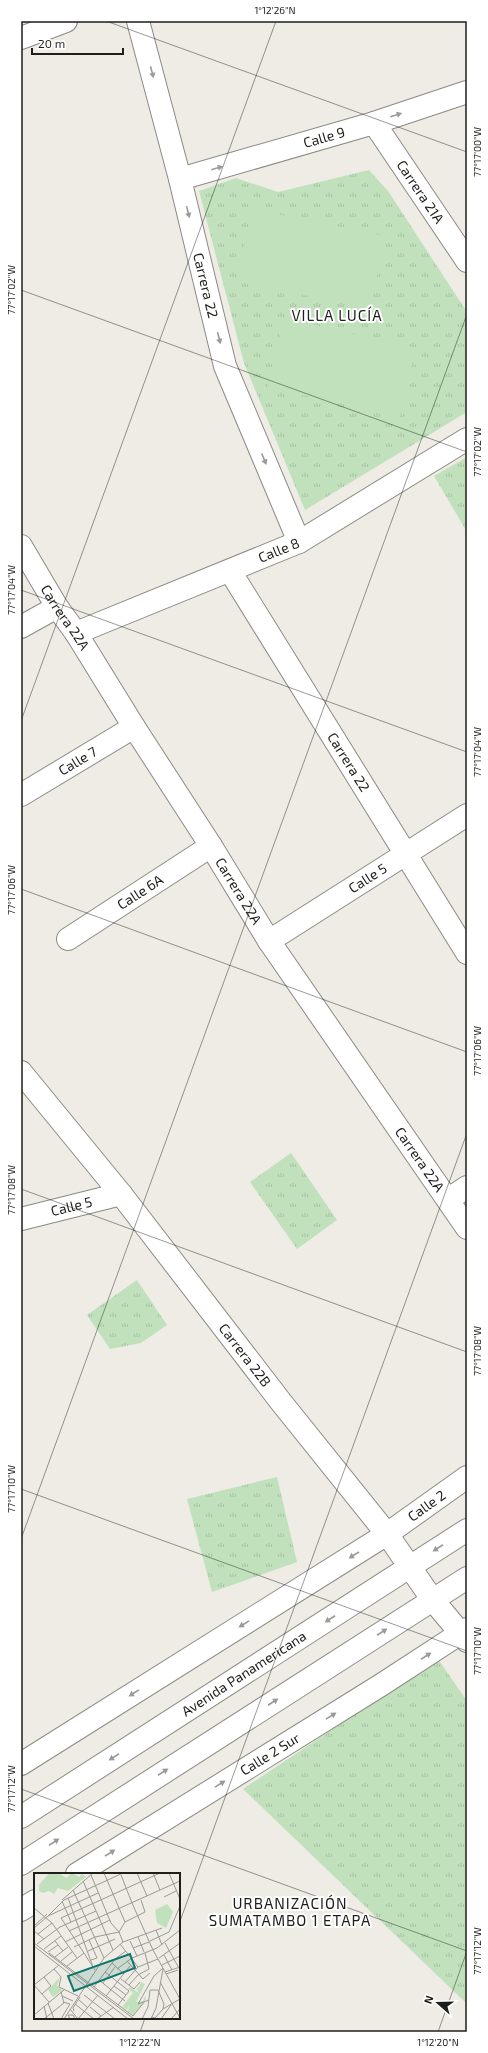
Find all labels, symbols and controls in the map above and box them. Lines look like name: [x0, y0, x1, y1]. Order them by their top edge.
text: 1°12'26"N: [254, 4, 296, 16]
scale bar: [32, 30, 123, 56]
text: 20 m: [38, 36, 65, 50]
one-way arrow: [149, 66, 155, 78]
one-way arrow: [390, 112, 402, 118]
street label: Calle 9: [301, 123, 347, 151]
text: 77°17'00"W: [471, 126, 483, 177]
street label: Carrera 21A: [393, 157, 448, 227]
one-way arrow: [212, 165, 224, 171]
one-way arrow: [185, 206, 191, 218]
street label: Carrera 22: [190, 251, 222, 320]
text: 77°17'02"W: [5, 265, 17, 315]
district label: VILLA LUCÍA: [291, 306, 383, 324]
one-way arrow: [216, 332, 222, 344]
text: 77°17'02"W: [471, 427, 483, 477]
one-way arrow: [262, 454, 268, 466]
street label: Calle 8: [255, 534, 302, 566]
text: 77°17'04"W: [5, 564, 17, 615]
street label: Carrera 22A: [38, 581, 94, 653]
text: 77°17'04"W: [471, 726, 483, 777]
street label: Carrera 22: [324, 729, 374, 795]
street label: Calle 7: [55, 742, 100, 779]
street label: Carrera 22A: [212, 854, 266, 928]
street label: Calle 5: [345, 859, 390, 896]
text: 77°17'06"W: [5, 865, 17, 915]
street label: Calle 6A: [114, 870, 166, 913]
text: 77°17'06"W: [471, 1026, 483, 1076]
street label: Carrera 22A: [392, 1123, 449, 1195]
text: 77°17'08"W: [5, 1164, 17, 1215]
street label: Calle 5: [49, 1193, 94, 1219]
street label: Carrera 22B: [216, 1320, 275, 1390]
text: 77°17'08"W: [471, 1325, 483, 1376]
text: 77°17'10"W: [5, 1464, 17, 1513]
street label: Calle 2: [404, 1486, 449, 1525]
one-way arrow: [432, 1545, 444, 1552]
one-way arrow: [349, 1551, 359, 1559]
one-way arrow: [325, 1615, 335, 1623]
one-way arrow: [239, 1620, 249, 1628]
text: 77°17'10"W: [471, 1626, 483, 1675]
street label: Avenida Panamericana: [178, 1627, 309, 1720]
one-way arrow: [376, 1628, 388, 1635]
one-way arrow: [421, 1652, 431, 1660]
one-way arrow: [128, 1690, 140, 1697]
one-way arrow: [267, 1698, 278, 1706]
one-way arrow: [326, 1712, 336, 1720]
street label: Calle 2 Sur: [237, 1729, 303, 1779]
one-way arrow: [109, 1753, 120, 1761]
text: 77°17'12"W: [5, 1765, 17, 1813]
one-way arrow: [158, 1768, 168, 1776]
one-way arrow: [215, 1780, 226, 1788]
one-way arrow: [48, 1839, 60, 1846]
one-way arrow: [105, 1849, 116, 1857]
inset map: [34, 1873, 180, 2019]
district label: URBANIZACIÓN SUMATAMBO 1 ETAPA: [209, 1894, 371, 1929]
text: 77°17'12"W: [471, 1927, 483, 1975]
north arrow: [418, 1983, 458, 2023]
text: N: [421, 1993, 436, 2005]
text: 1°12'22"N: [119, 2036, 161, 2048]
text: 1°12'20"N: [417, 2036, 459, 2048]

